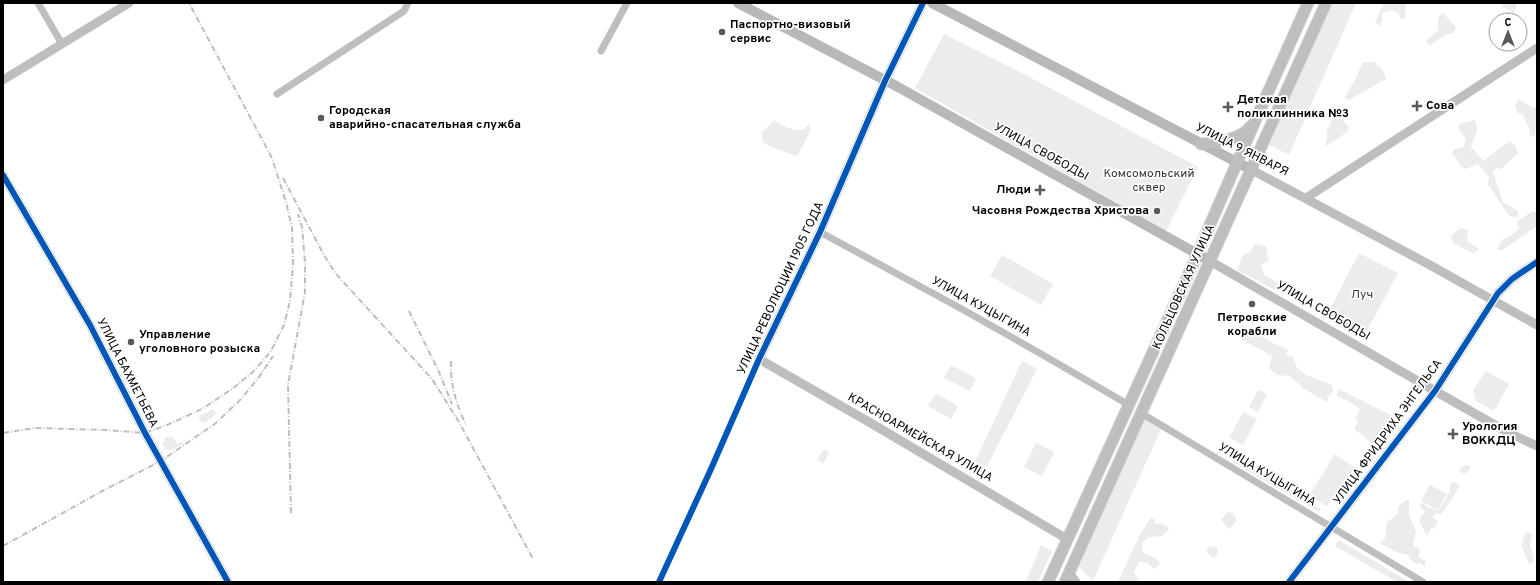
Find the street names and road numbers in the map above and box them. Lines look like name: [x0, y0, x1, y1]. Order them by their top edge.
street label: УЛИЦА СВОБОДЫ: [991, 119, 1091, 185]
street label: УЛИЦА 9 ЯНВАРЯ: [1193, 120, 1291, 180]
street label: УЛИЦА РЕВОЛЮЦИИ 1905 ГОДА: [734, 199, 828, 377]
street label: КОЛЬЦОВСКАЯ УЛИЦА: [1149, 222, 1219, 352]
street label: УЛИЦА КУЦЫГИНА: [928, 273, 1034, 341]
street label: УЛИЦА СВОБОДЫ: [1273, 278, 1373, 344]
street label: УЛИЦА БАХМЕТЬЕВА: [92, 316, 162, 430]
street label: УЛИЦА ФРИДРИХА ЭНГЕЛЬСА: [1330, 356, 1446, 508]
street label: КРАСНОАРМЕЙСКАЯ УЛИЦА: [845, 390, 995, 486]
street label: УЛИЦА КУЦЫГИНА: [1215, 439, 1319, 511]

